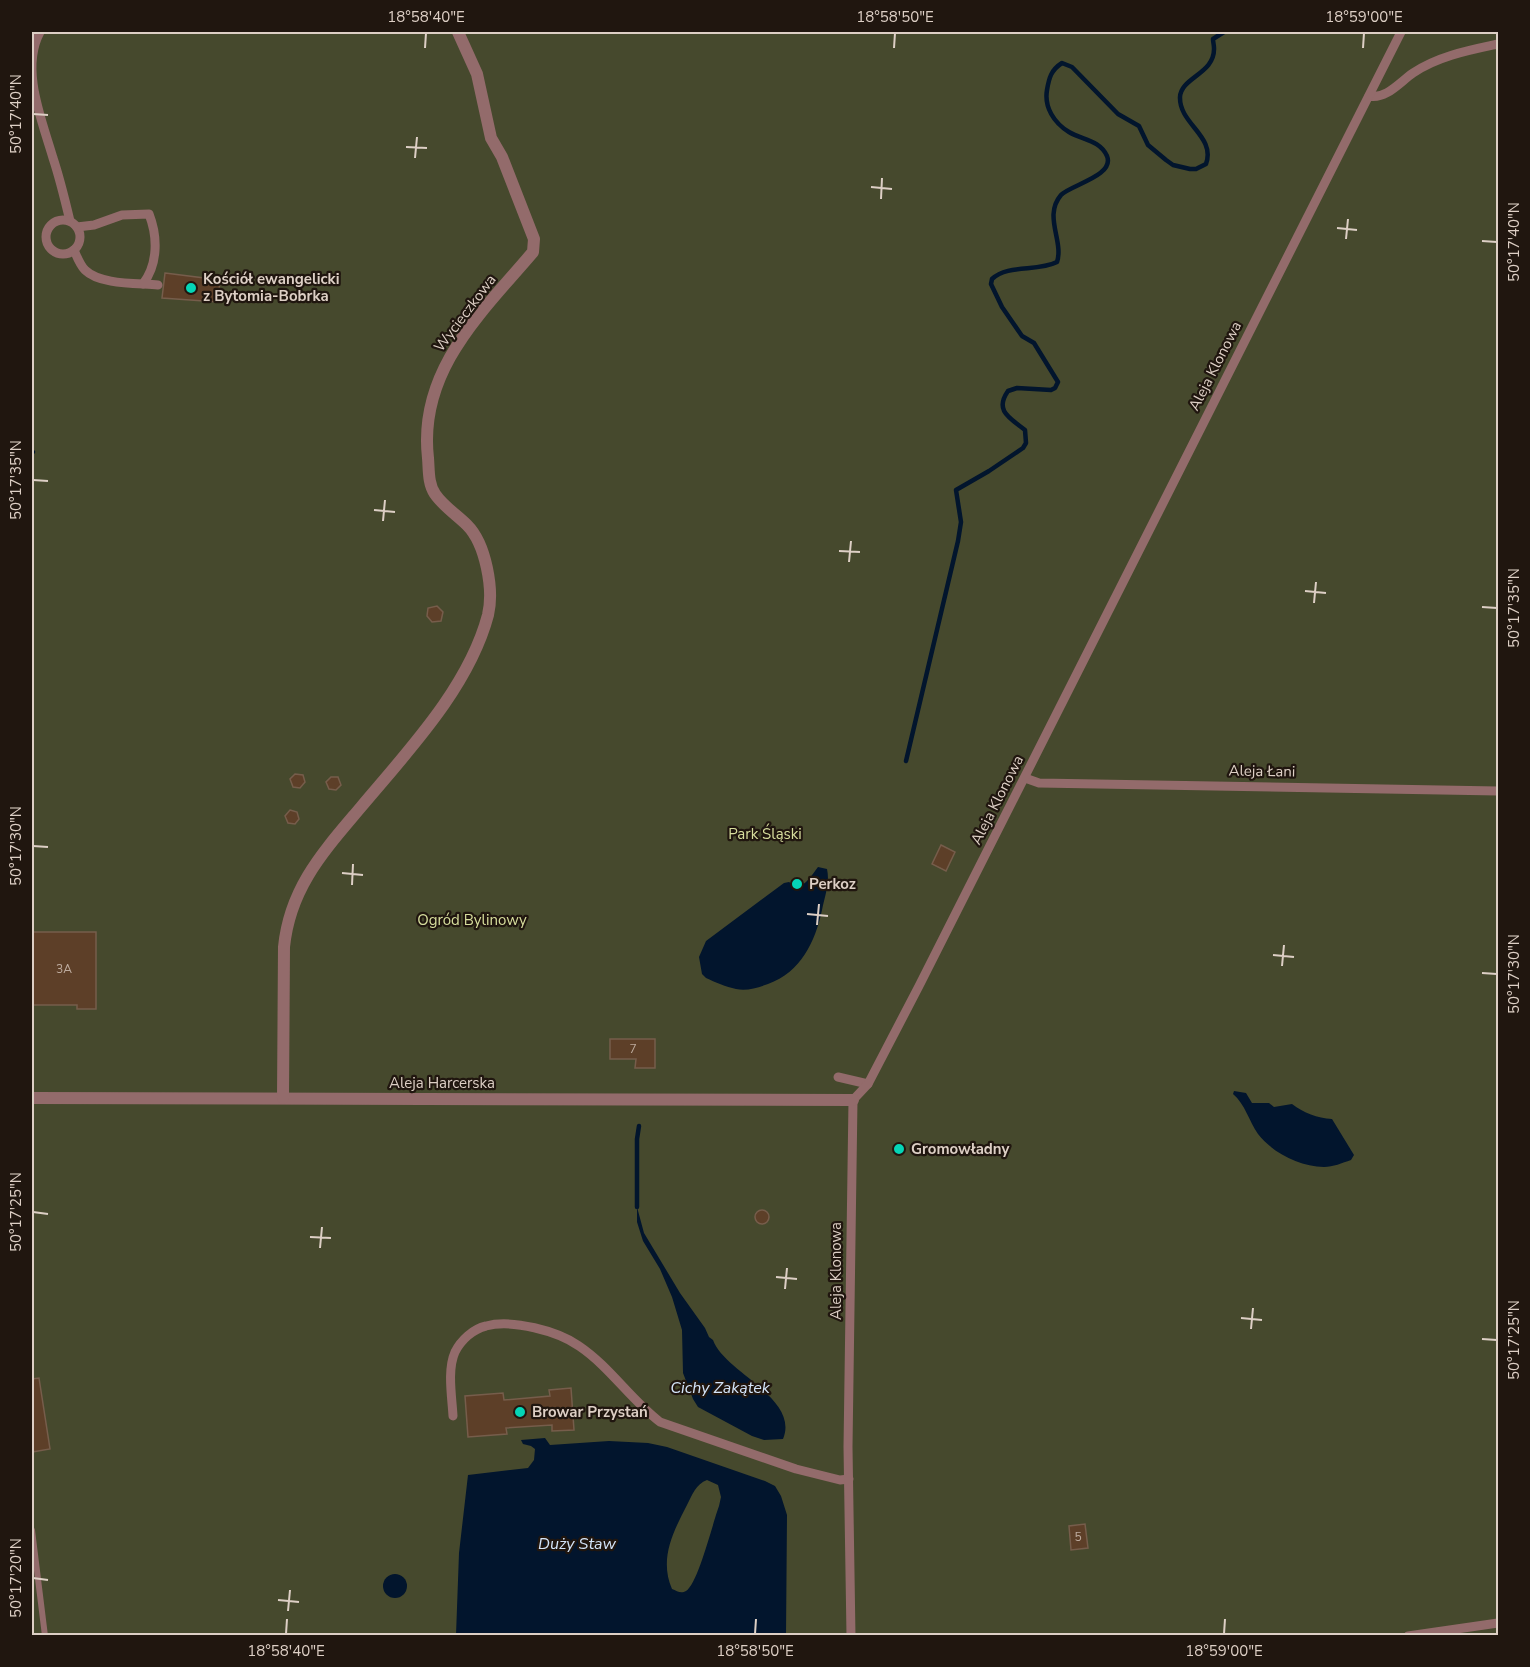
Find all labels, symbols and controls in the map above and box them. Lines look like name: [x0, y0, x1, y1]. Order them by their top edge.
text: 18°58'40"E: [387, 7, 465, 27]
text: 18°58'50"E: [856, 7, 934, 27]
text: 18°59'00"E: [1325, 7, 1403, 27]
text: 50°17'40"N: [6, 74, 26, 154]
text: 50°17'40"N: [1504, 202, 1524, 282]
place label: Kościół ewangelicki z Bytomia-Bobrka: [203, 269, 340, 306]
street label: Wycieczkowa: [429, 270, 501, 356]
marker: Kościół ewangelicki z Bytomia-Bobrka: [184, 281, 198, 295]
street label: Aleja Klonowa: [1184, 318, 1246, 414]
text: 50°17'35"N: [6, 440, 26, 520]
text: 50°17'35"N: [1504, 568, 1524, 648]
street label: Aleja Klonowa: [966, 752, 1028, 848]
street label: Aleja Łani: [1228, 760, 1296, 782]
text: 50°17'30"N: [6, 806, 26, 886]
park label: Park Śląski: [728, 823, 802, 844]
place label: Perkoz: [809, 874, 856, 894]
marker: Perkoz: [790, 877, 804, 891]
park label: Ogród Bylinowy: [417, 910, 527, 930]
text: 50°17'30"N: [1504, 934, 1524, 1014]
house number: 3A: [56, 961, 72, 977]
house number: 7: [629, 1041, 637, 1057]
street label: Aleja Harcerska: [389, 1073, 495, 1093]
place label: Gromowładny: [911, 1139, 1010, 1159]
marker: Gromowładny: [892, 1142, 906, 1156]
text: 50°17'25"N: [6, 1172, 26, 1252]
street label: Aleja Klonowa: [826, 1222, 846, 1320]
text: 50°17'25"N: [1504, 1300, 1524, 1380]
water label: Cichy Zakątek: [670, 1377, 771, 1399]
place label: Browar Przystań: [532, 1402, 648, 1422]
marker: Browar Przystań: [513, 1405, 527, 1419]
house number: 5: [1074, 1529, 1082, 1545]
water label: Duży Staw: [538, 1533, 616, 1555]
text: 50°17'20"N: [6, 1538, 26, 1618]
text: 18°58'40"E: [247, 1641, 325, 1661]
text: 18°58'50"E: [716, 1641, 794, 1661]
text: 18°59'00"E: [1185, 1641, 1263, 1661]

